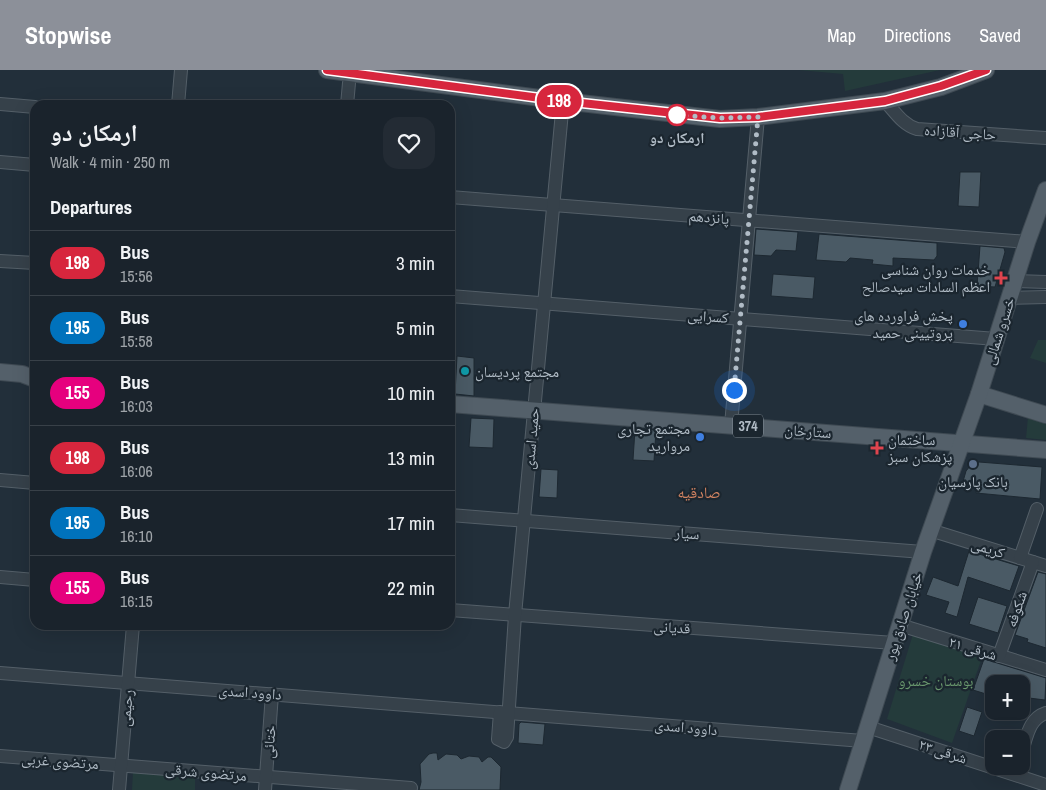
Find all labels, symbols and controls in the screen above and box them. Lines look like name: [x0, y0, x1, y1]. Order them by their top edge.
text: Stopwise: [25, 19, 111, 51]
text: Map: [827, 23, 856, 48]
text: Directions: [884, 23, 951, 48]
text: Saved: [979, 23, 1021, 48]
line badge: 198: [530, 85, 588, 117]
text: 198: [547, 88, 571, 113]
marker: ارمکان دو: [666, 104, 688, 126]
text: ارمکان دو: [50, 116, 138, 148]
button: heart: [383, 117, 435, 169]
street label: حاجی آقازاده: [923, 119, 997, 145]
place label: ارمکان دو: [650, 127, 704, 148]
text: Walk · 4 min · 250 m: [50, 151, 170, 173]
text: Departures: [50, 194, 132, 220]
street label: پانزدهم: [688, 205, 730, 229]
text: Bus: [120, 239, 149, 265]
text: 198: [65, 250, 90, 275]
text: 3 min: [396, 250, 435, 276]
place label: خدمات روان شناسی اعظم السادات سیدصالح: [862, 259, 990, 297]
text: 15:56: [120, 265, 153, 287]
marker: خدمات روان شناسی اعظم السادات سیدصالح: [994, 271, 1008, 285]
street label: خسرو شمالی: [978, 294, 1020, 367]
text: Bus: [120, 304, 149, 330]
street label: کسرایی: [687, 304, 729, 328]
place label: پخش فراورده های پروتیینی حمید: [854, 305, 953, 343]
text: 195: [65, 315, 90, 340]
text: 5 min: [396, 315, 435, 341]
marker: پخش فراورده های پروتیینی حمید: [957, 318, 969, 330]
text: 15:58: [120, 330, 153, 352]
place label: مجتمع پردیسان: [475, 361, 559, 382]
marker: مجتمع پردیسان: [459, 365, 471, 377]
text: Bus: [120, 369, 149, 395]
your location: [722, 378, 747, 403]
text: 155: [65, 380, 90, 405]
text: 10 min: [387, 380, 435, 406]
text: 16:03: [120, 395, 153, 417]
street label: حمید اسدی: [518, 407, 544, 471]
road number: 374: [733, 414, 763, 438]
place label: مجتمع تجاری مروارید: [617, 418, 690, 456]
street label: ستارخان: [784, 419, 832, 443]
place label: ساختمان پزشکان سبز: [887, 429, 952, 467]
marker: مجتمع تجاری مروارید: [694, 431, 706, 443]
text: Bus: [120, 434, 149, 460]
marker: ساختمان پزشکان سبز: [870, 441, 884, 455]
text: 198: [65, 445, 90, 470]
text: 13 min: [387, 445, 435, 471]
marker: بانک پارسیان: [967, 458, 979, 470]
text: 16:06: [120, 460, 153, 482]
place label: بانک پارسیان: [938, 471, 1008, 492]
district label: صادقیه: [678, 481, 720, 503]
text: Bus: [120, 499, 149, 525]
text: 195: [65, 510, 90, 535]
text: 17 min: [387, 510, 435, 536]
street label: سیار: [673, 522, 700, 544]
text: 16:10: [120, 525, 153, 547]
street label: کریمی: [969, 533, 1007, 563]
text: Bus: [120, 564, 149, 590]
street label: خیابان صادق پور: [879, 569, 927, 664]
text: 155: [65, 575, 90, 600]
text: 22 min: [387, 575, 435, 601]
street label: شکوفه: [1000, 588, 1032, 630]
text: 16:15: [120, 590, 153, 612]
street label: قدیانی: [653, 615, 691, 639]
street label: ۲۱ شرقی: [946, 631, 1000, 665]
park label: بوستان خسرو: [899, 670, 974, 691]
map controls: [985, 675, 1030, 775]
button: +: [985, 675, 1030, 720]
street label: داوود اسدی: [218, 679, 282, 705]
street label: رحیمی: [114, 688, 138, 727]
street label: داوود اسدی: [654, 714, 718, 740]
street label: ختائی: [257, 724, 281, 759]
button: −: [985, 730, 1030, 775]
street label: ۲۳ شرقی: [916, 733, 970, 769]
street label: مرتضوی غربی: [21, 748, 100, 774]
street label: مرتضوی شرقی: [164, 758, 248, 786]

